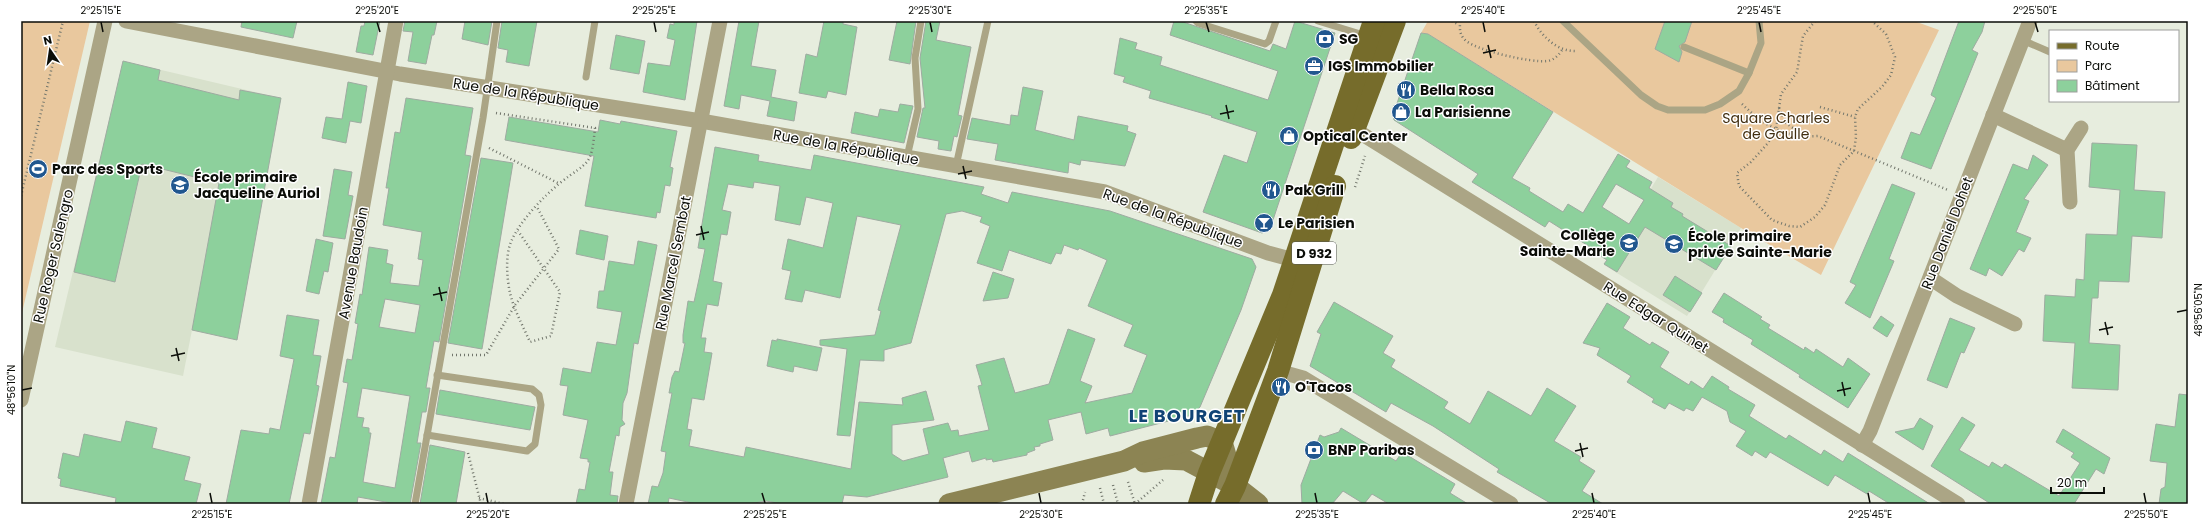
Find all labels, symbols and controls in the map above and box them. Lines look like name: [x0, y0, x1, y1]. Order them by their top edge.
text: 2°25'15"E: [81, 3, 122, 18]
text: 2°25'20"E: [355, 3, 399, 18]
text: 2°25'25"E: [632, 3, 676, 18]
text: 2°25'30"E: [908, 3, 952, 18]
text: 2°25'35"E: [1184, 3, 1228, 18]
text: 2°25'40"E: [1461, 3, 1505, 18]
text: 2°25'45"E: [1737, 3, 1781, 18]
text: 2°25'50"E: [2013, 3, 2057, 18]
bank icon: SG: [1314, 28, 1336, 50]
place label: SG: [1339, 29, 1359, 49]
north arrow: [30, 30, 70, 70]
legend: [2049, 30, 2179, 102]
text: N: [42, 32, 54, 49]
text: Route: [2085, 37, 2119, 54]
office icon: IGS Immobilier: [1303, 55, 1325, 77]
place label: IGS Immobilier: [1328, 56, 1434, 76]
text: Parc: [2085, 57, 2112, 74]
street label: Rue de la République: [452, 73, 601, 115]
text: Bâtiment: [2085, 77, 2140, 94]
restaurant icon: Bella Rosa: [1395, 79, 1417, 101]
place label: Bella Rosa: [1420, 80, 1494, 100]
shop icon: La Parisienne: [1390, 101, 1412, 123]
place label: La Parisienne: [1415, 102, 1511, 122]
park label: Square Charles de Gaulle: [1722, 108, 1830, 144]
street label: Rue de la République: [772, 124, 921, 170]
shop icon: Optical Center: [1278, 125, 1300, 147]
place label: Optical Center: [1303, 126, 1407, 146]
sports icon: Parc des Sports: [27, 158, 49, 180]
place label: Parc des Sports: [52, 159, 163, 179]
place label: École primaire Jacqueline Auriol: [194, 167, 320, 203]
school or university icon: École primaire Jacqueline Auriol: [169, 174, 191, 196]
street label: Rue Daniel Dohet: [1916, 174, 1978, 292]
restaurant icon: Pak Grill: [1260, 179, 1282, 201]
place label: Pak Grill: [1285, 180, 1344, 200]
street label: Rue de la République: [1100, 183, 1246, 253]
street label: Rue Roger Salengro: [28, 187, 78, 325]
street label: Rue Marcel Sembat: [650, 194, 696, 332]
street label: Avenue Baudoin: [333, 205, 373, 321]
bar icon: Le Parisien: [1253, 212, 1275, 234]
place label: Le Parisien: [1278, 213, 1355, 233]
place label: Collège Sainte-Marie: [1520, 225, 1615, 261]
place label: École primaire privée Sainte-Marie: [1688, 226, 1832, 262]
school or university icon: Collège Sainte-Marie: [1618, 232, 1640, 254]
school or university icon: École primaire privée Sainte-Marie: [1663, 233, 1685, 255]
road number: D 932: [1292, 242, 1336, 264]
street label: Rue Edgar Quinet: [1600, 277, 1712, 357]
text: 48°56'05"N: [2191, 283, 2206, 337]
text: 48°56'10"N: [4, 365, 19, 415]
restaurant icon: O'Tacos: [1270, 376, 1292, 398]
place label: O'Tacos: [1295, 377, 1352, 397]
district label: LE BOURGET: [1129, 403, 1245, 428]
bank icon: BNP Paribas: [1303, 439, 1325, 461]
place label: BNP Paribas: [1328, 440, 1415, 460]
scale bar: [2051, 469, 2104, 495]
text: 20 m: [2057, 474, 2087, 491]
text: 2°25'15"E: [192, 507, 233, 522]
text: 2°25'20"E: [466, 507, 510, 522]
text: 2°25'25"E: [743, 507, 787, 522]
text: 2°25'30"E: [1019, 507, 1063, 522]
text: 2°25'35"E: [1295, 507, 1339, 522]
text: 2°25'40"E: [1572, 507, 1616, 522]
text: 2°25'45"E: [1848, 507, 1892, 522]
text: 2°25'50"E: [2124, 507, 2168, 522]

